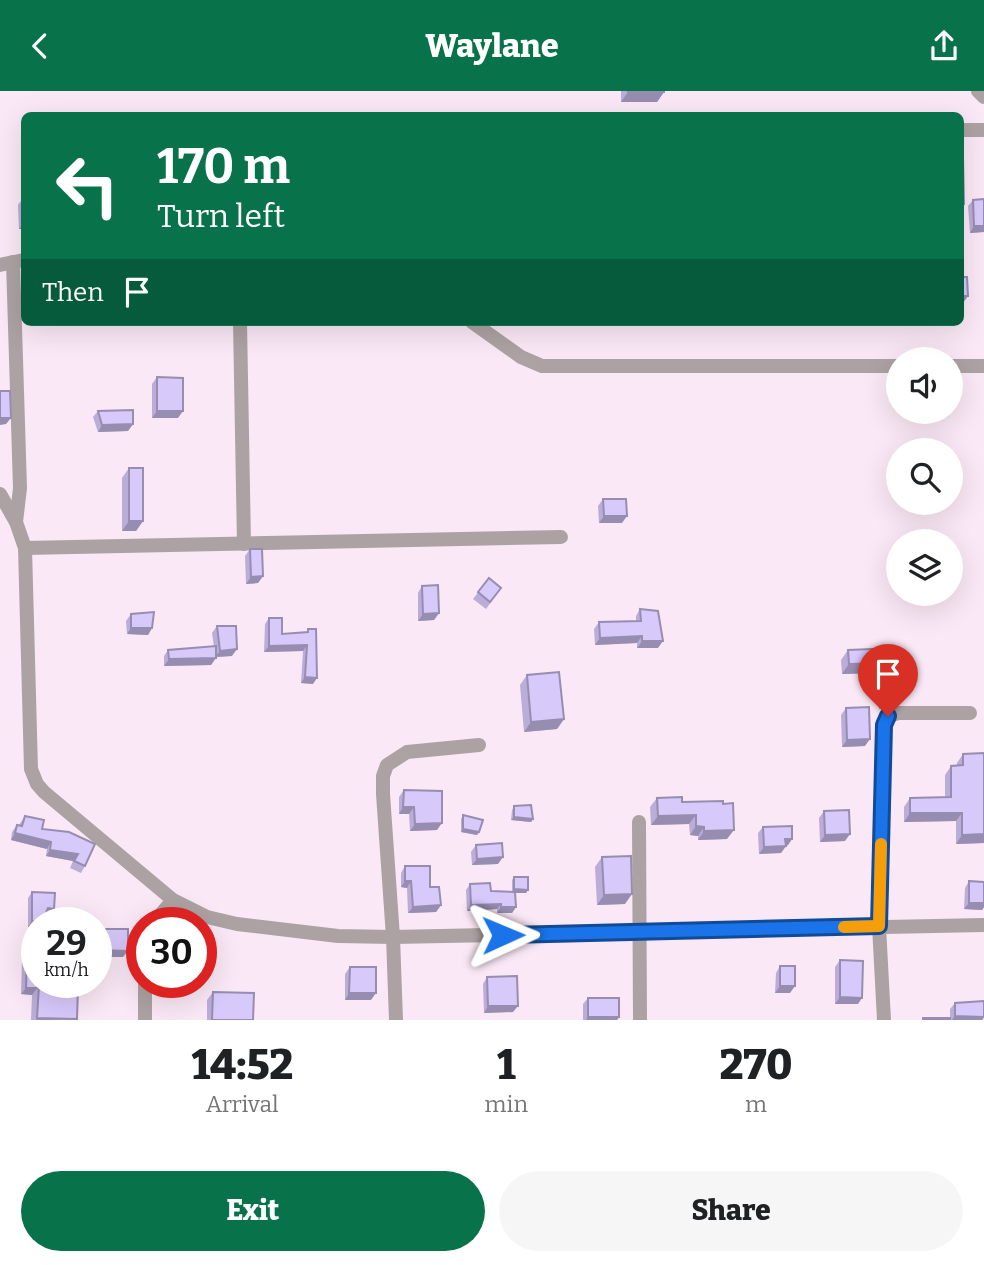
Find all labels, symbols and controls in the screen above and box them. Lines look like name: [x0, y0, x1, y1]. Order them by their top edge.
icon: back: [21, 27, 59, 65]
text: Waylane: [426, 27, 559, 65]
icon: share: [925, 27, 963, 65]
text: 170 m: [157, 137, 290, 196]
icon: left: [42, 140, 133, 231]
text: Turn left: [157, 197, 285, 235]
icon: arrive: [118, 273, 156, 311]
text: Then: [42, 277, 104, 308]
map controls: [886, 347, 963, 606]
button: sound: [886, 347, 963, 424]
button: search: [886, 438, 963, 515]
button: layers: [886, 529, 963, 606]
pin: [858, 644, 918, 716]
icon: arrive: [869, 655, 907, 693]
position arrow: [466, 898, 540, 972]
speed limit sign: 30: [126, 907, 217, 998]
text: 29: [46, 922, 87, 964]
text: km/h: [44, 959, 89, 981]
text: 14:52: [191, 1040, 293, 1090]
text: 1: [497, 1040, 516, 1090]
text: 270: [719, 1040, 793, 1090]
text: Arrival: [206, 1090, 279, 1118]
text: min: [485, 1090, 528, 1118]
text: m: [745, 1090, 767, 1118]
button: Exit: [21, 1171, 485, 1251]
button: Share: [499, 1171, 963, 1251]

